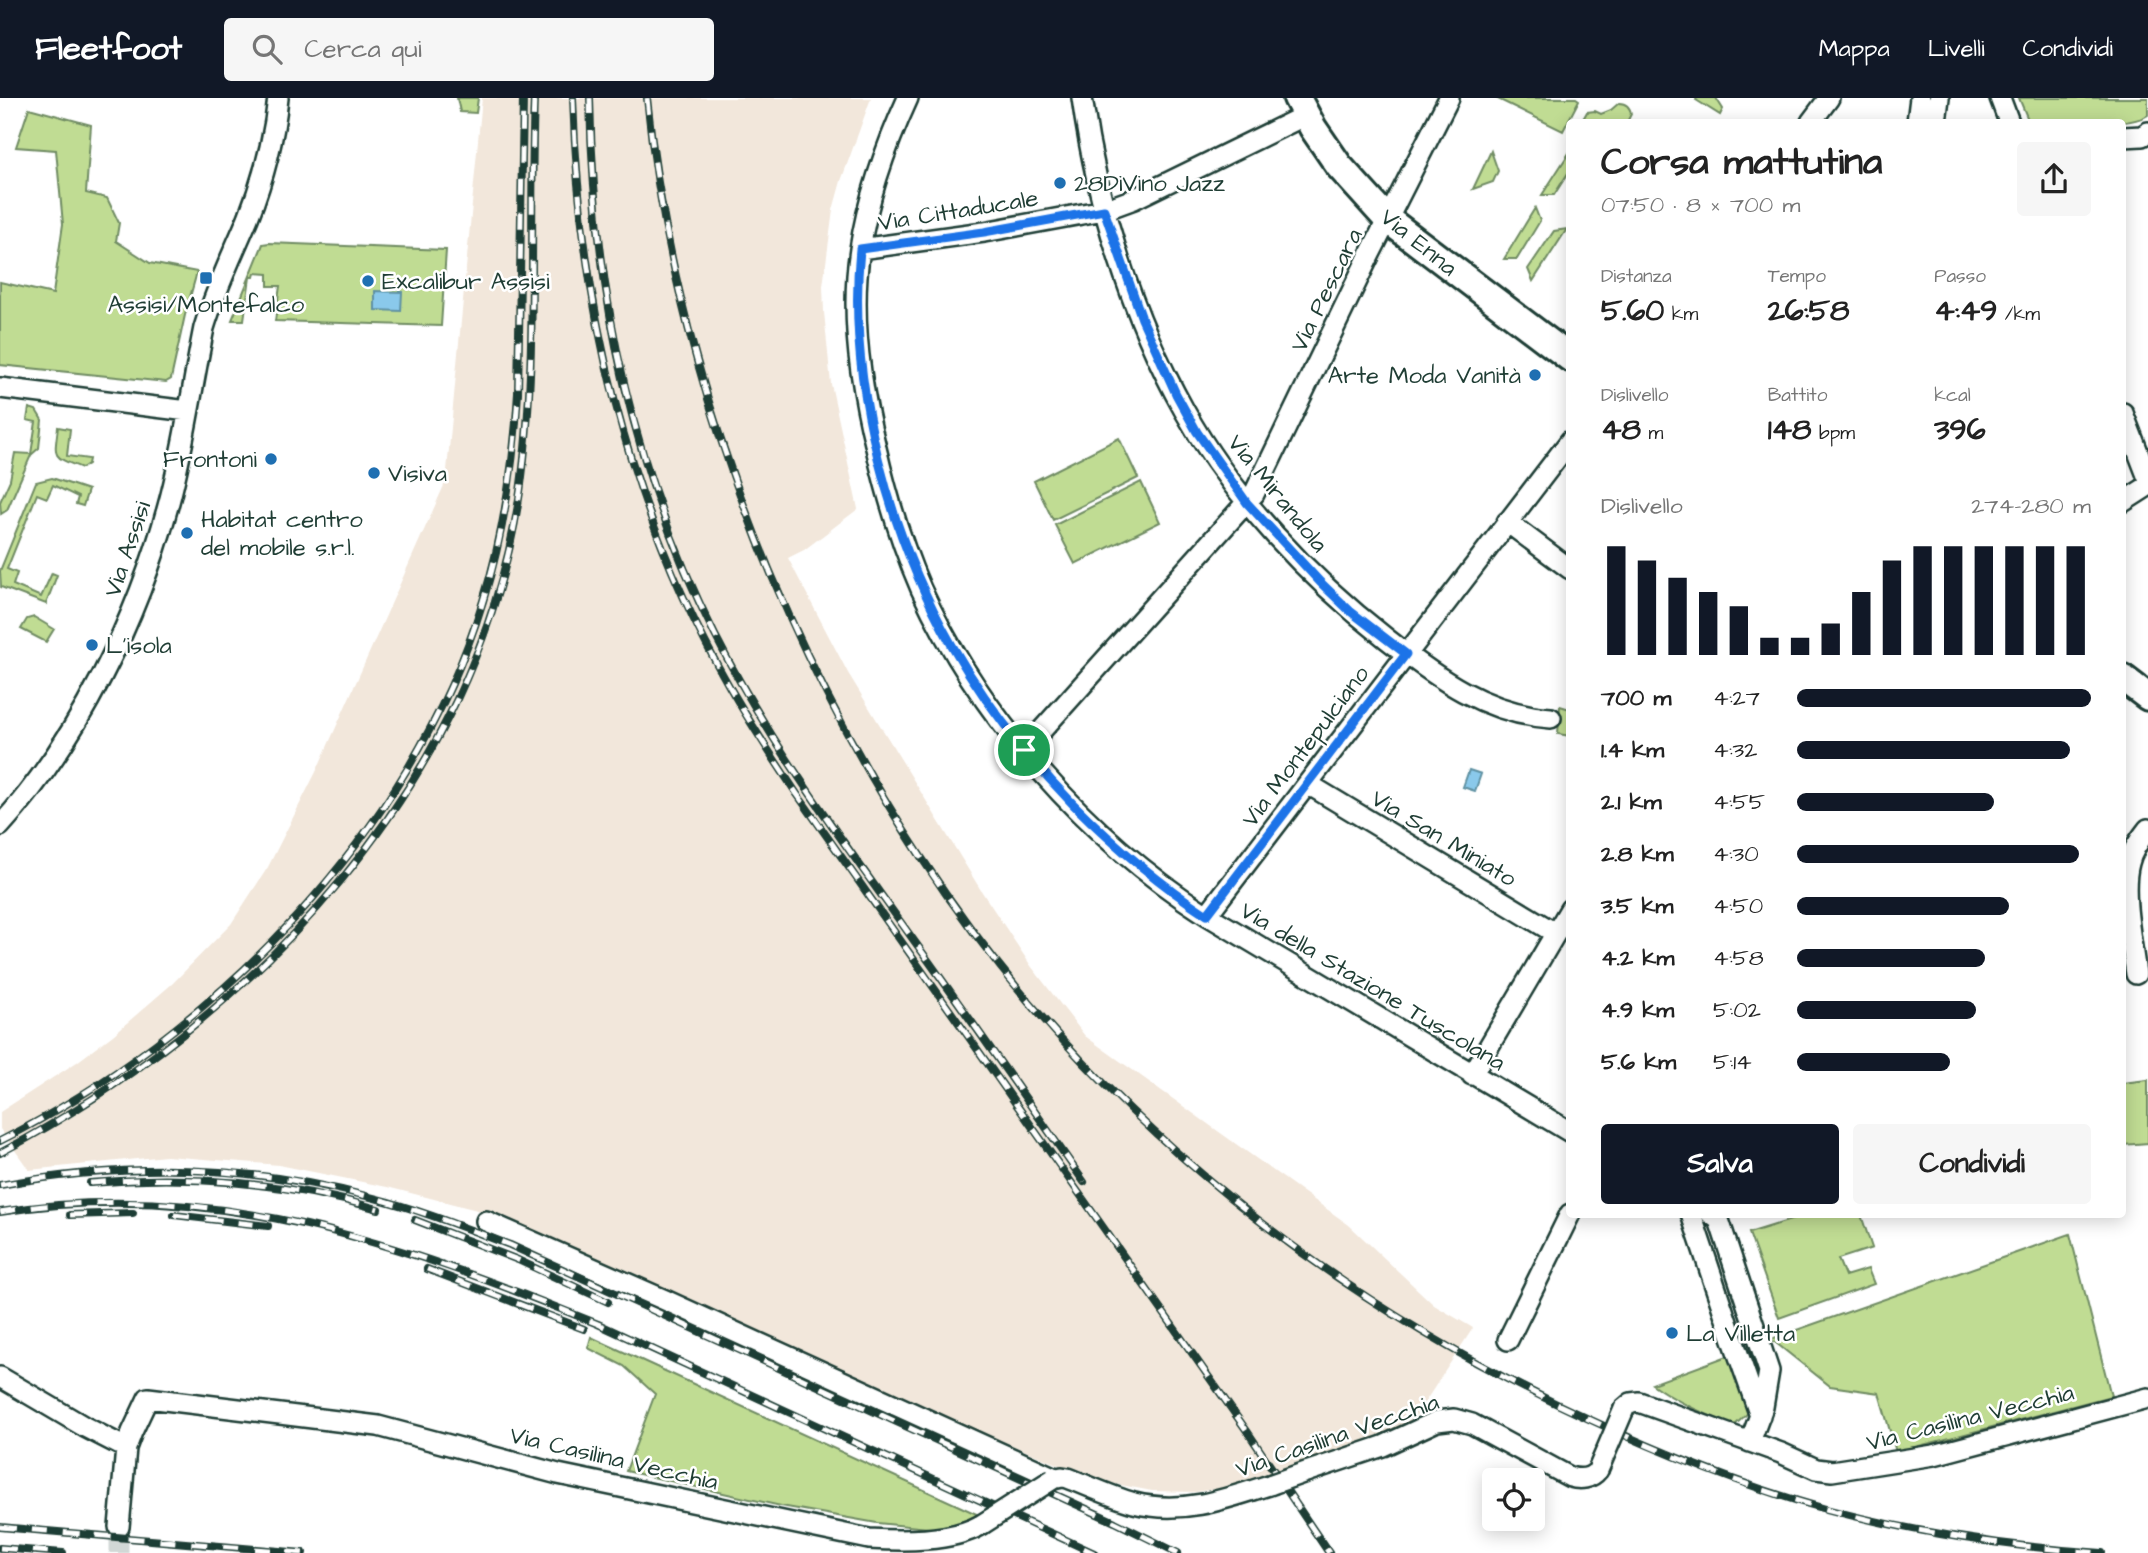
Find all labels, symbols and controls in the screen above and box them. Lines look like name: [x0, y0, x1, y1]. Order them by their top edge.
search box: [224, 18, 714, 81]
text: Fleetfoot: [35, 26, 182, 72]
icon: search: [248, 30, 286, 68]
text: Cerca qui: [304, 31, 422, 67]
text: Mappa: [1819, 32, 1890, 66]
text: Livelli: [1928, 32, 1985, 66]
text: Condividi: [2023, 32, 2113, 66]
text: Corsa mattutina: [1601, 137, 1882, 189]
button: share: [2017, 142, 2091, 216]
place label: 28DiVino Jazz: [1074, 167, 1225, 201]
marker: 28DiVino Jazz: [1052, 175, 1068, 191]
street label: Via Cittaducale: [876, 182, 1041, 240]
text: 07:50 · 8 × 700 m: [1601, 189, 1800, 221]
street label: Via Enna: [1372, 201, 1464, 285]
street label: Via Pescara: [1282, 223, 1371, 358]
text: Distanza: [1601, 263, 1672, 290]
text: Tempo: [1768, 263, 1826, 290]
text: Passo: [1934, 263, 1986, 290]
place label: Excalibur Assisi: [382, 265, 550, 299]
marker: Assisi/Montefalco: [198, 270, 214, 286]
marker: Excalibur Assisi: [360, 273, 376, 289]
place label: Assisi/Montefalco: [108, 288, 305, 322]
text: 5.60: [1601, 290, 1664, 332]
text: 26:58: [1768, 290, 1849, 332]
text: 4:49: [1934, 290, 1997, 332]
text: km: [1664, 301, 1698, 328]
text: /km: [1997, 301, 2040, 328]
place label: Arte Moda Vanità: [1328, 359, 1521, 393]
marker: Arte Moda Vanità: [1527, 367, 1543, 383]
text: Dislivello: [1601, 382, 1668, 409]
text: Battito: [1768, 382, 1827, 409]
text: kcal: [1934, 382, 1971, 409]
text: 48: [1601, 409, 1641, 451]
text: 148: [1768, 409, 1811, 451]
text: 396: [1934, 409, 1985, 451]
text: m: [1641, 420, 1663, 447]
text: bpm: [1811, 420, 1855, 447]
street label: Via Mirandola: [1219, 427, 1336, 560]
place label: Frontoni: [163, 443, 257, 477]
marker: Frontoni: [263, 451, 279, 467]
place label: Visiva: [388, 457, 447, 491]
marker: Visiva: [366, 465, 382, 481]
text: Dislivello: [1601, 490, 1683, 522]
text: 274–280 m: [1971, 490, 2091, 522]
street label: Via Assisi: [96, 497, 160, 602]
place label: Habitat centro del mobile s.r.l.: [201, 503, 363, 565]
marker: Habitat centro del mobile s.r.l.: [179, 525, 195, 541]
place label: L'isola: [106, 629, 172, 663]
marker: L'isola: [84, 637, 100, 653]
street label: Via Montepulciano: [1234, 658, 1378, 834]
text: 700 m: [1601, 682, 1671, 714]
text: 4:27: [1713, 682, 1760, 714]
pin: [994, 720, 1054, 780]
icon: arrive: [1005, 731, 1043, 769]
text: 1.4 km: [1601, 734, 1664, 766]
text: 4:32: [1713, 734, 1757, 766]
street label: Via San Miniato: [1364, 782, 1523, 896]
text: 2.1 km: [1601, 786, 1662, 818]
text: 4:55: [1713, 786, 1765, 818]
text: 2.8 km: [1601, 838, 1674, 870]
text: 4:30: [1713, 838, 1759, 870]
text: 3.5 km: [1601, 890, 1673, 922]
text: 4:50: [1713, 890, 1763, 922]
street label: Via della Stazione Tuscolana: [1233, 894, 1512, 1080]
text: 4.2 km: [1601, 942, 1674, 974]
text: 4:58: [1713, 942, 1764, 974]
text: 4.9 km: [1601, 994, 1674, 1026]
text: 5:02: [1713, 994, 1761, 1026]
text: 5.6 km: [1601, 1046, 1676, 1078]
text: 5:14: [1713, 1046, 1752, 1078]
button: Salva: [1601, 1124, 1839, 1204]
button: Condividi: [1853, 1124, 2091, 1204]
place label: La Villetta: [1686, 1317, 1795, 1351]
marker: La Villetta: [1664, 1325, 1680, 1341]
street label: Via Casilina Vecchia: [1863, 1376, 2078, 1460]
street label: Via Casilina Vecchia: [1231, 1385, 1443, 1487]
street label: Via Casilina Vecchia: [506, 1418, 721, 1499]
map controls: [1482, 1468, 1545, 1531]
button: locate: [1482, 1468, 1545, 1531]

